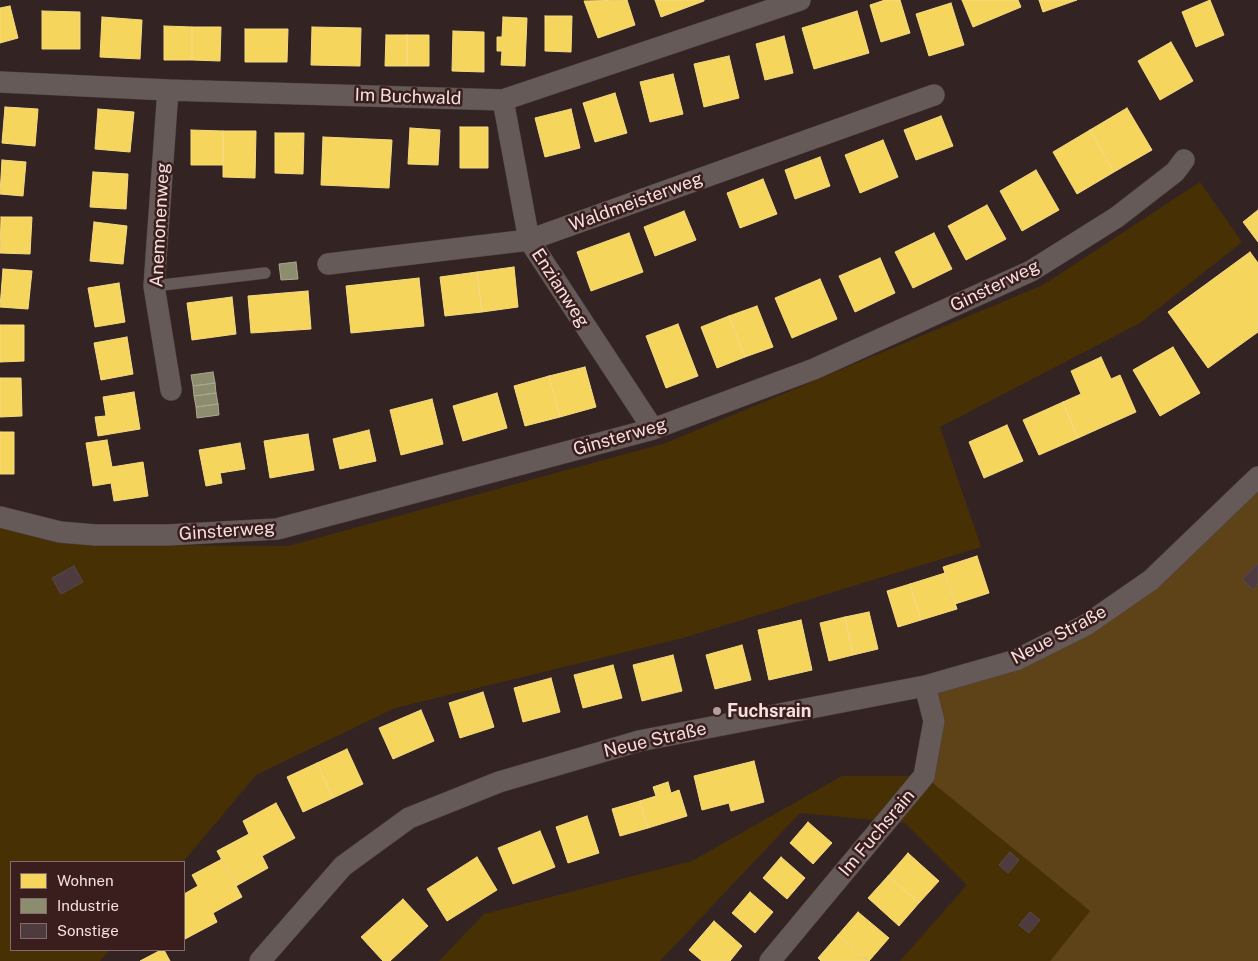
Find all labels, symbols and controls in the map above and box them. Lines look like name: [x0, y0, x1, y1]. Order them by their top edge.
street label: Im Buchwald: [354, 84, 462, 110]
street label: Anemonenweg: [146, 162, 174, 288]
street label: Waldmeisterweg: [566, 168, 706, 236]
street label: Enzianweg: [527, 245, 593, 331]
street label: Ginsterweg: [947, 255, 1043, 317]
street label: Ginsterweg: [571, 413, 669, 461]
street label: Ginsterweg: [178, 517, 276, 545]
street label: Neue Straße: [1008, 601, 1110, 669]
place label: Fuchsrain: [727, 700, 811, 722]
marker: Fuchsrain: [711, 705, 723, 717]
street label: Neue Straße: [602, 718, 708, 762]
street label: Im Fuchsrain: [834, 785, 920, 881]
legend: [10, 861, 185, 951]
text: Wohnen: [57, 872, 114, 889]
text: Industrie: [57, 897, 119, 914]
text: Sonstige: [57, 922, 119, 939]

